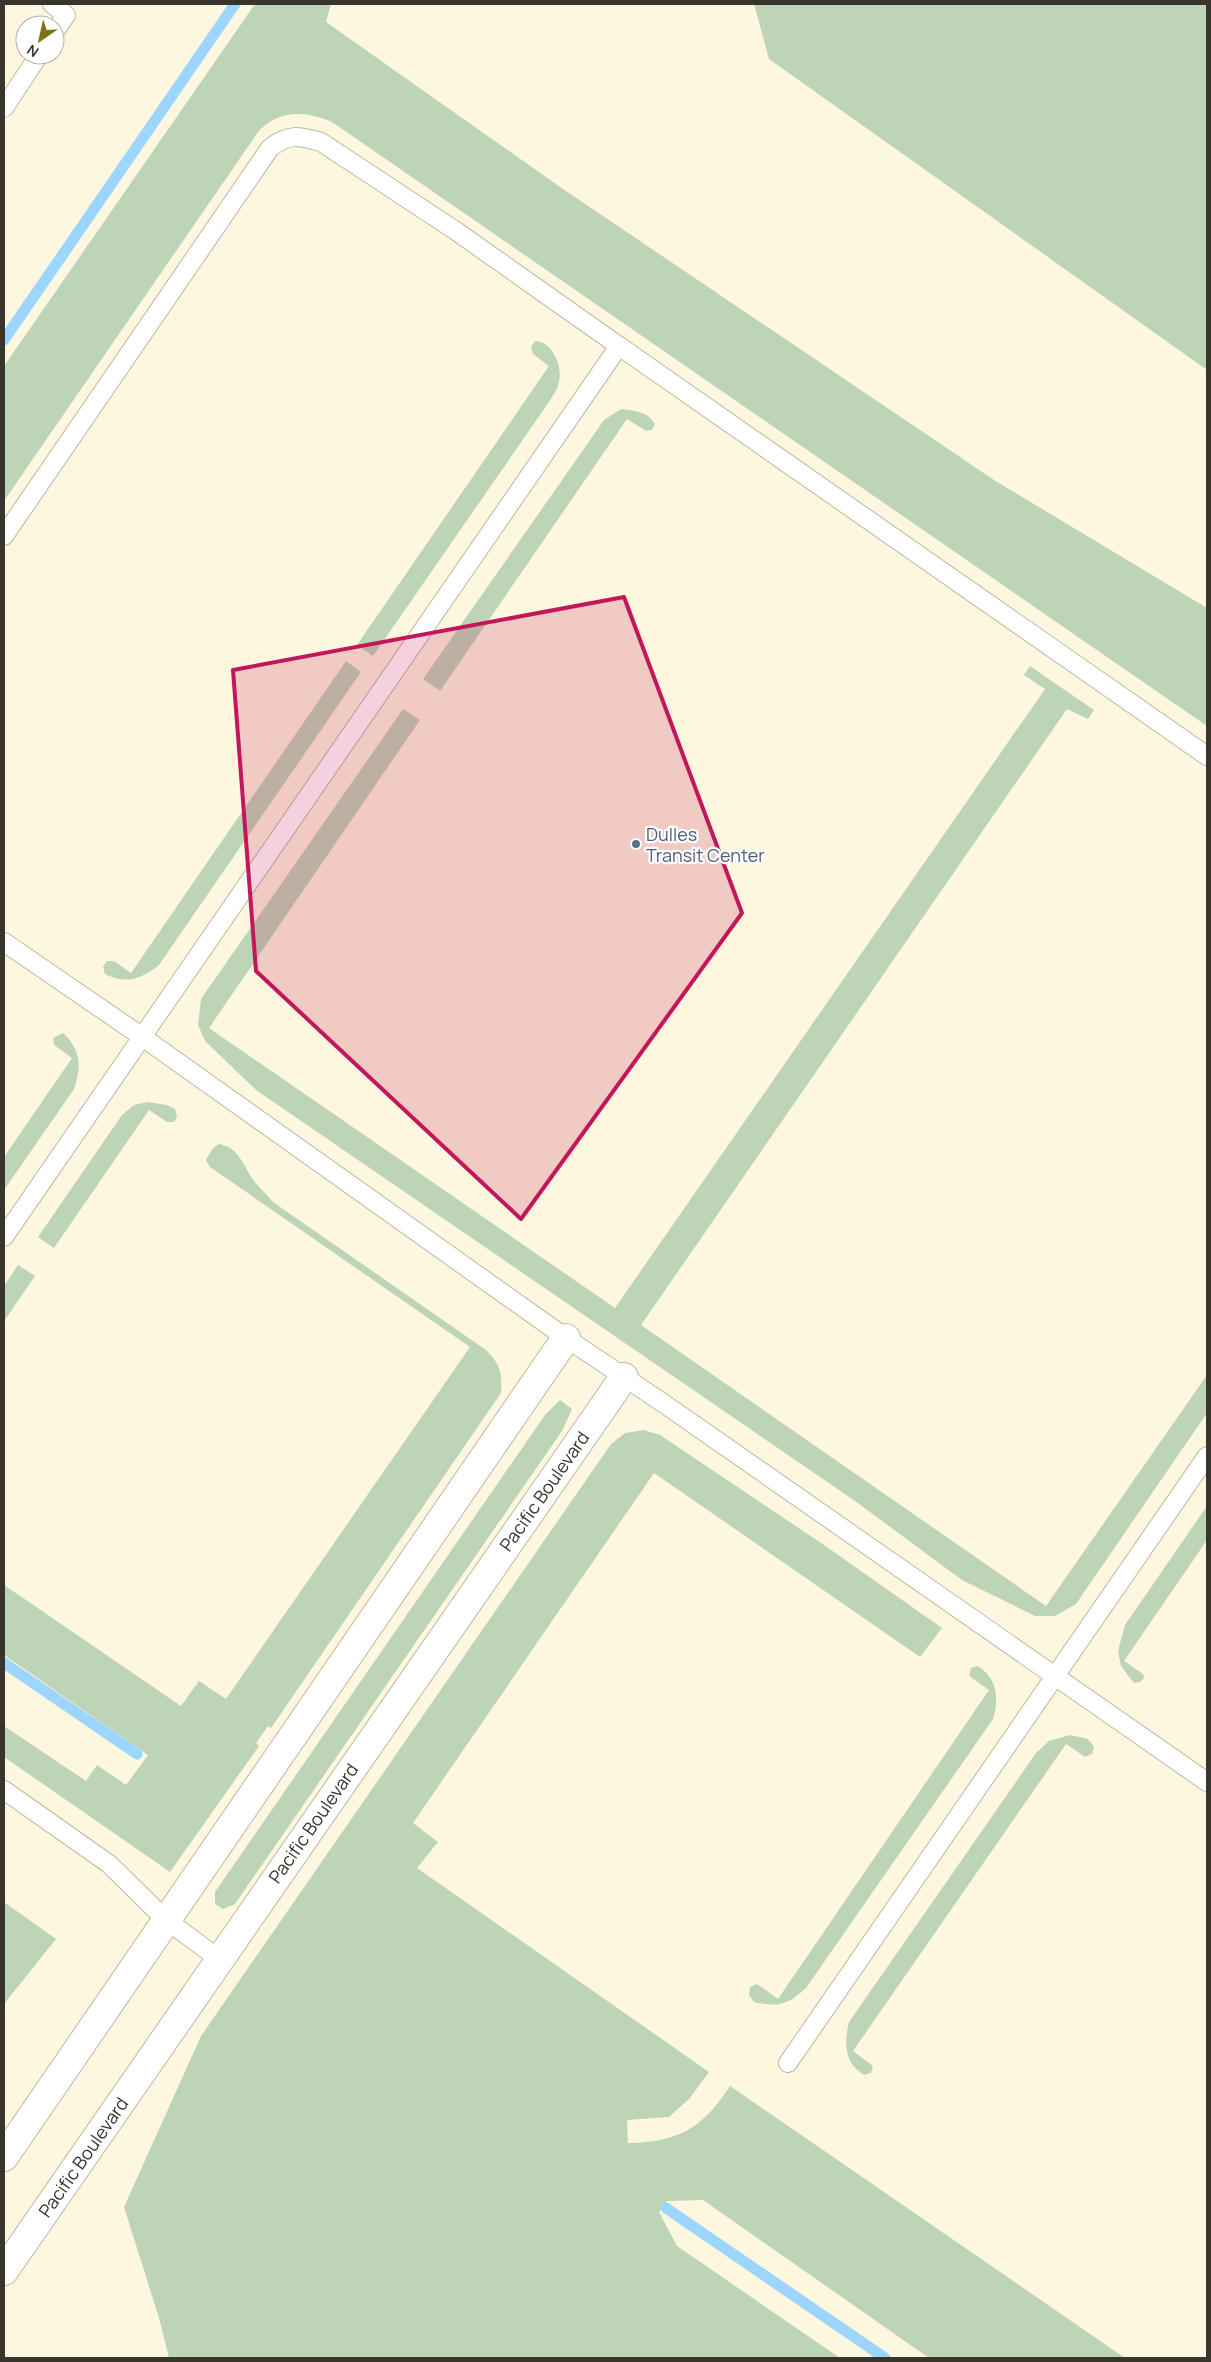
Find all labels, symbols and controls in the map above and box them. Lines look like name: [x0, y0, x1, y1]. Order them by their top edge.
north arrow: [15, 15, 65, 65]
text: N: [23, 41, 42, 62]
place label: Dulles Transit Center: [646, 822, 765, 867]
marker: Dulles Transit Center: [630, 838, 642, 850]
street label: Pacific Boulevard: [494, 1426, 594, 1556]
street label: Pacific Boulevard: [263, 1758, 363, 1888]
street label: Pacific Boulevard: [33, 2092, 133, 2222]

